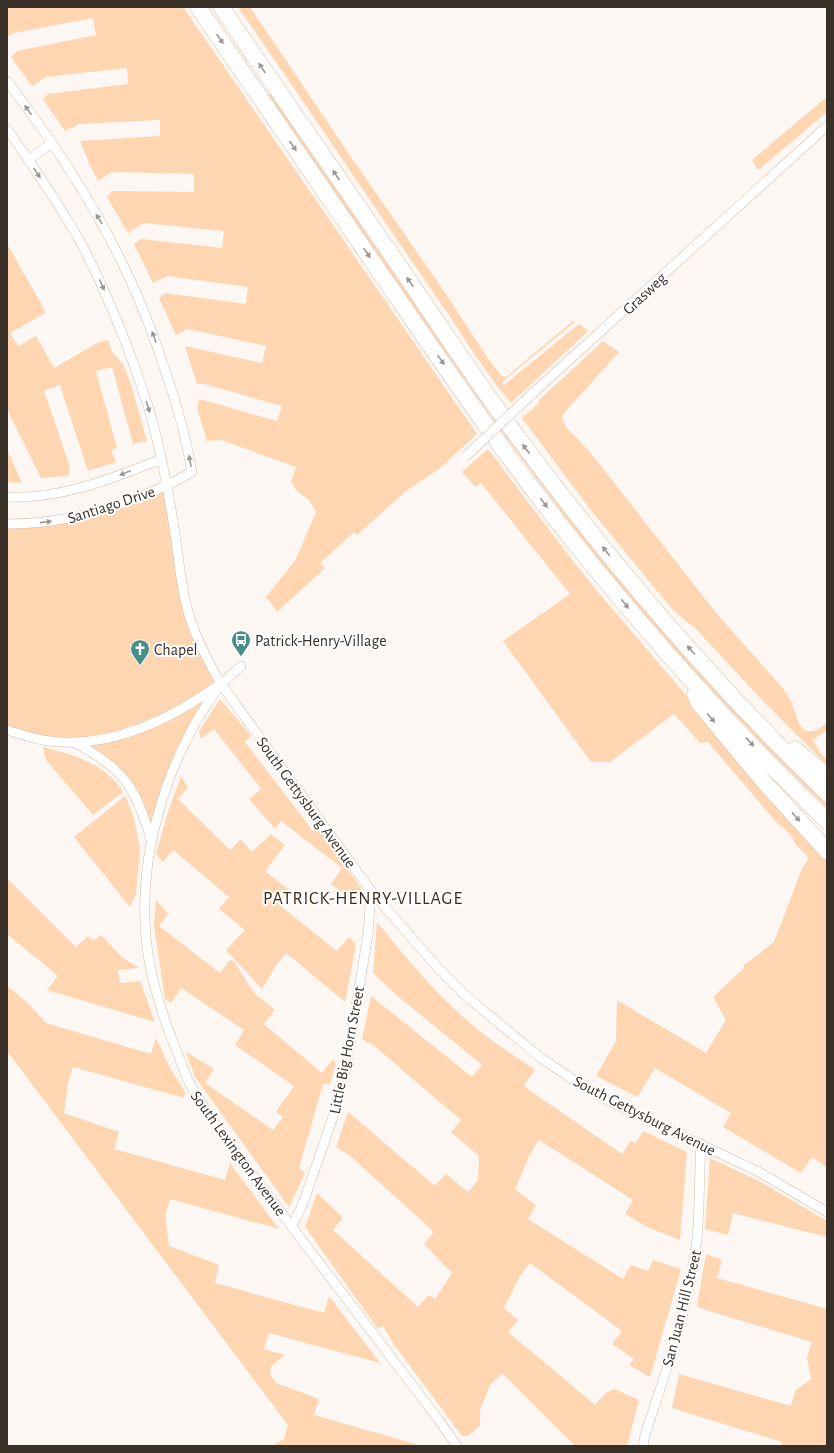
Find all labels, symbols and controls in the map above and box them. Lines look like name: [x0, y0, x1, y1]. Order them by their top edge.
one-way arrow: [216, 34, 224, 44]
one-way arrow: [258, 62, 266, 73]
one-way arrow: [24, 105, 32, 115]
one-way arrow: [289, 141, 297, 152]
one-way arrow: [33, 168, 41, 178]
one-way arrow: [332, 169, 340, 180]
one-way arrow: [96, 213, 103, 225]
one-way arrow: [363, 248, 371, 259]
street label: Grasweg: [620, 270, 670, 318]
one-way arrow: [406, 277, 414, 287]
one-way arrow: [99, 280, 105, 292]
one-way arrow: [150, 330, 156, 342]
one-way arrow: [437, 355, 445, 366]
one-way arrow: [145, 401, 151, 413]
one-way arrow: [522, 443, 531, 454]
one-way arrow: [187, 455, 193, 467]
one-way arrow: [119, 471, 131, 477]
street label: Santiago Drive: [66, 483, 157, 527]
one-way arrow: [539, 497, 548, 508]
one-way arrow: [40, 518, 52, 525]
one-way arrow: [602, 546, 611, 557]
one-way arrow: [621, 598, 630, 609]
bus stop icon: Patrick-Henry-Village: [230, 629, 252, 657]
place label: Patrick-Henry-Village: [255, 633, 387, 650]
church icon: Chapel: [129, 638, 151, 666]
place label: Chapel: [154, 642, 198, 658]
one-way arrow: [686, 645, 696, 655]
one-way arrow: [707, 713, 716, 724]
street label: South Gettysburg Avenue: [253, 734, 359, 872]
one-way arrow: [745, 737, 755, 747]
one-way arrow: [791, 812, 800, 822]
district label: PATRICK-HENRY-VILLAGE: [263, 890, 463, 908]
street label: Little Big Horn Street: [327, 985, 367, 1115]
street label: South Gettysburg Avenue: [570, 1073, 718, 1160]
street label: South Lexington Avenue: [188, 1088, 289, 1219]
street label: San Juan Hill Street: [660, 1248, 704, 1368]

